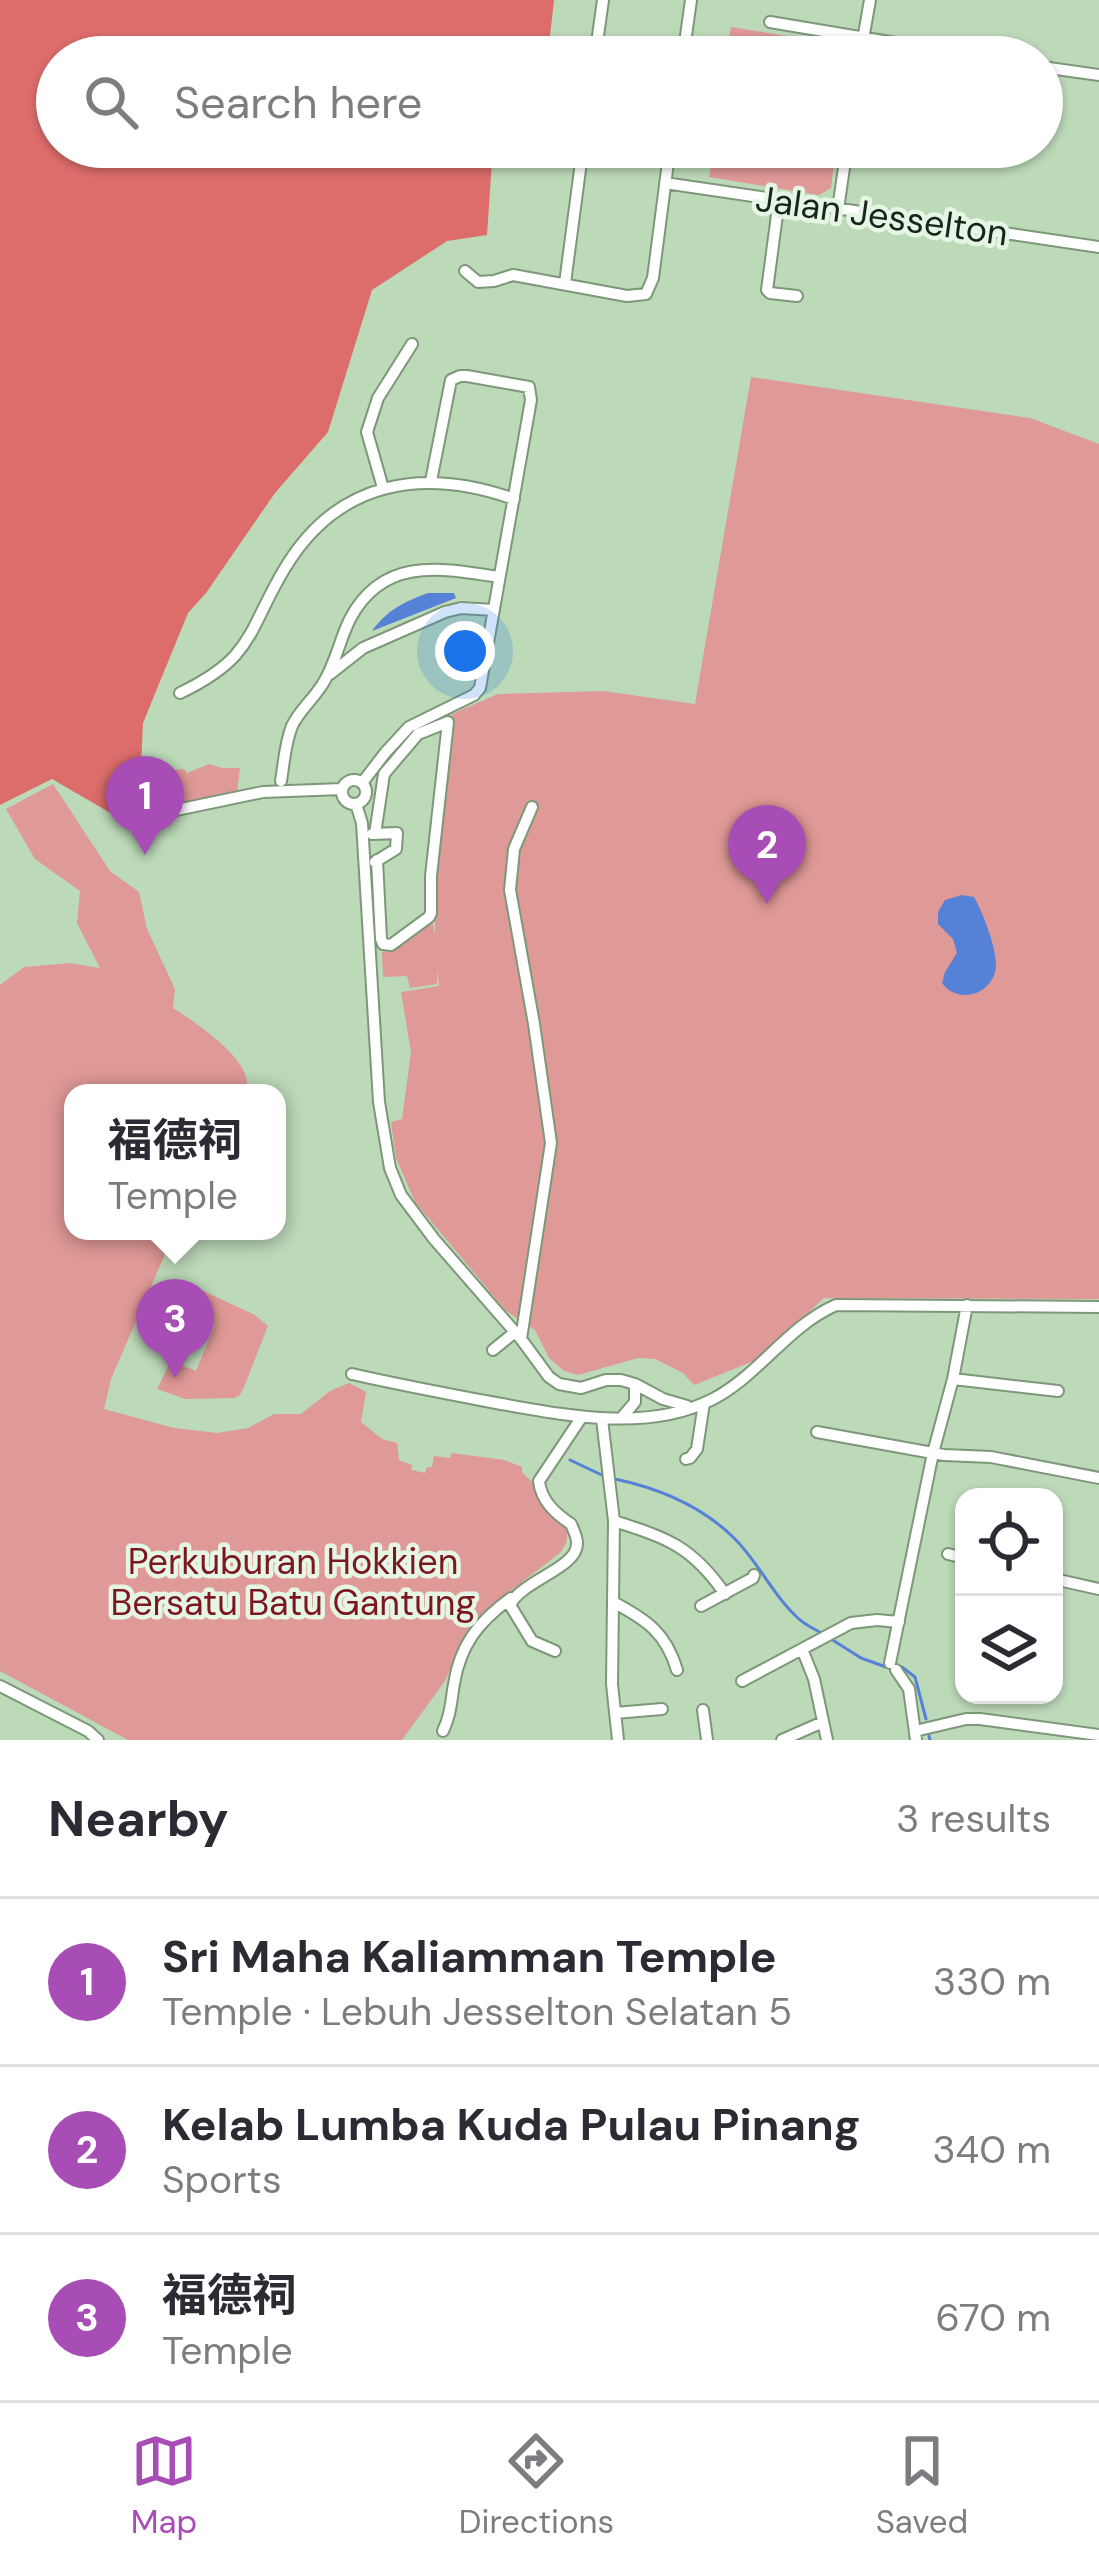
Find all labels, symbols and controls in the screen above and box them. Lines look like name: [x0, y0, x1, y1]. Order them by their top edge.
search box: [36, 36, 1063, 168]
icon: search: [78, 69, 144, 135]
text: Search here: [174, 73, 422, 132]
street label: Jalan Jesselton: [753, 175, 1011, 256]
your location: [435, 621, 495, 681]
pin: 1: [106, 756, 184, 855]
pin: 2: [728, 805, 806, 904]
popup: [64, 1084, 286, 1240]
text: 福德祠: [107, 1111, 243, 1170]
text: Temple: [107, 1170, 238, 1221]
pin: 3: [136, 1279, 214, 1378]
map controls: [955, 1488, 1063, 1704]
button: locate: [955, 1488, 1063, 1596]
park label: Perkuburan Hokkien Bersatu Batu Gantung: [110, 1538, 476, 1626]
button: layers: [955, 1596, 1063, 1704]
text: Nearby: [48, 1785, 229, 1852]
text: 3 results: [896, 1793, 1051, 1844]
text: Sri Maha Kaliamman Temple: [162, 1927, 777, 1986]
text: 1: [80, 1956, 94, 2007]
text: 330 m: [933, 1956, 1051, 2007]
text: Temple · Lebuh Jesselton Selatan 5: [162, 1986, 792, 2037]
text: Kelab Lumba Kuda Pulau Pinang: [162, 2095, 861, 2154]
text: 2: [76, 2124, 98, 2175]
text: 340 m: [932, 2124, 1051, 2175]
text: Sports: [162, 2154, 281, 2205]
text: 福德祠: [162, 2266, 297, 2325]
text: 3: [75, 2292, 99, 2343]
text: 670 m: [935, 2292, 1051, 2343]
text: Temple: [162, 2325, 293, 2376]
tab: Map: [131, 2428, 197, 2543]
tab: Directions: [459, 2428, 614, 2543]
tab: Saved: [876, 2428, 968, 2543]

